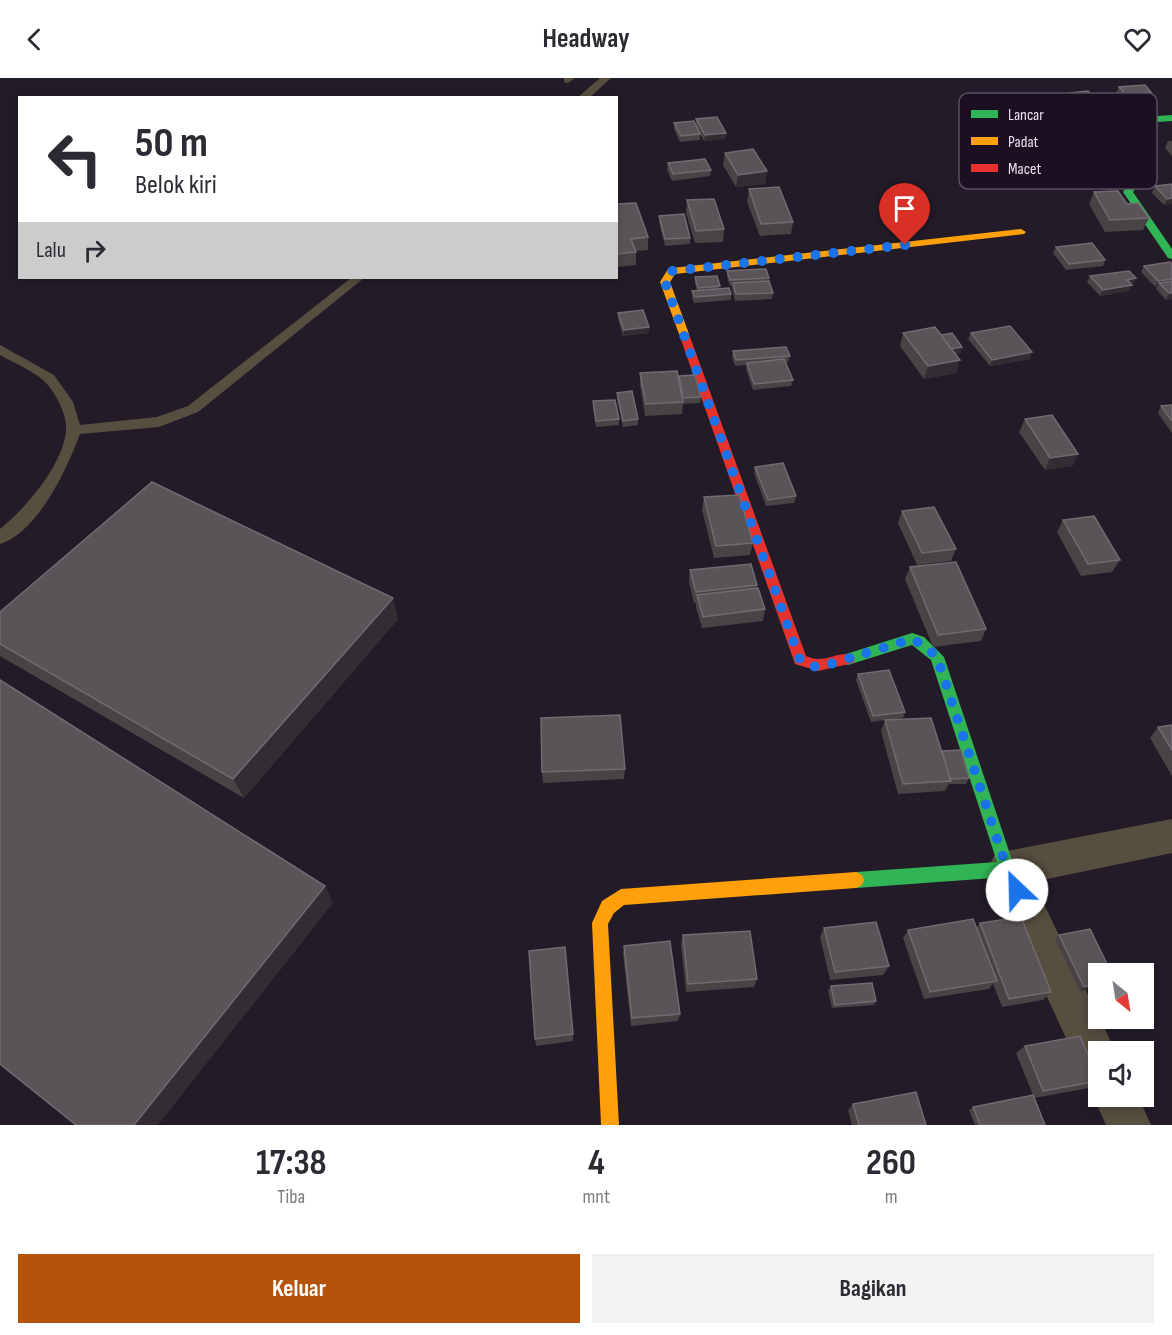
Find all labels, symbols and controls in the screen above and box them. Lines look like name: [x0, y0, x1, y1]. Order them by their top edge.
icon: back: [18, 23, 51, 56]
text: Headway: [543, 23, 629, 55]
icon: heart: [1121, 23, 1154, 56]
legend: [959, 93, 1157, 189]
text: Lancar: [1008, 106, 1044, 125]
text: 50 m: [135, 118, 208, 169]
icon: left: [36, 120, 114, 198]
text: Padat: [1008, 133, 1039, 152]
text: Macet: [1008, 160, 1041, 179]
text: Belok kiri: [135, 169, 217, 201]
pin: [879, 183, 930, 245]
icon: arrive: [888, 192, 921, 225]
icon: right: [78, 234, 111, 267]
text: Lalu: [36, 237, 66, 264]
position arrow: [985, 858, 1049, 922]
north arrow: [1088, 963, 1154, 1029]
map controls: [1088, 963, 1154, 1107]
button: sound: [1088, 1041, 1154, 1107]
text: 17:38: [256, 1142, 327, 1185]
text: 4: [588, 1142, 605, 1185]
text: 260: [866, 1142, 916, 1185]
text: Tiba: [277, 1185, 305, 1209]
text: mnt: [583, 1185, 610, 1209]
text: m: [885, 1185, 897, 1209]
button: Keluar: [18, 1254, 580, 1323]
button: Bagikan: [592, 1254, 1154, 1323]

